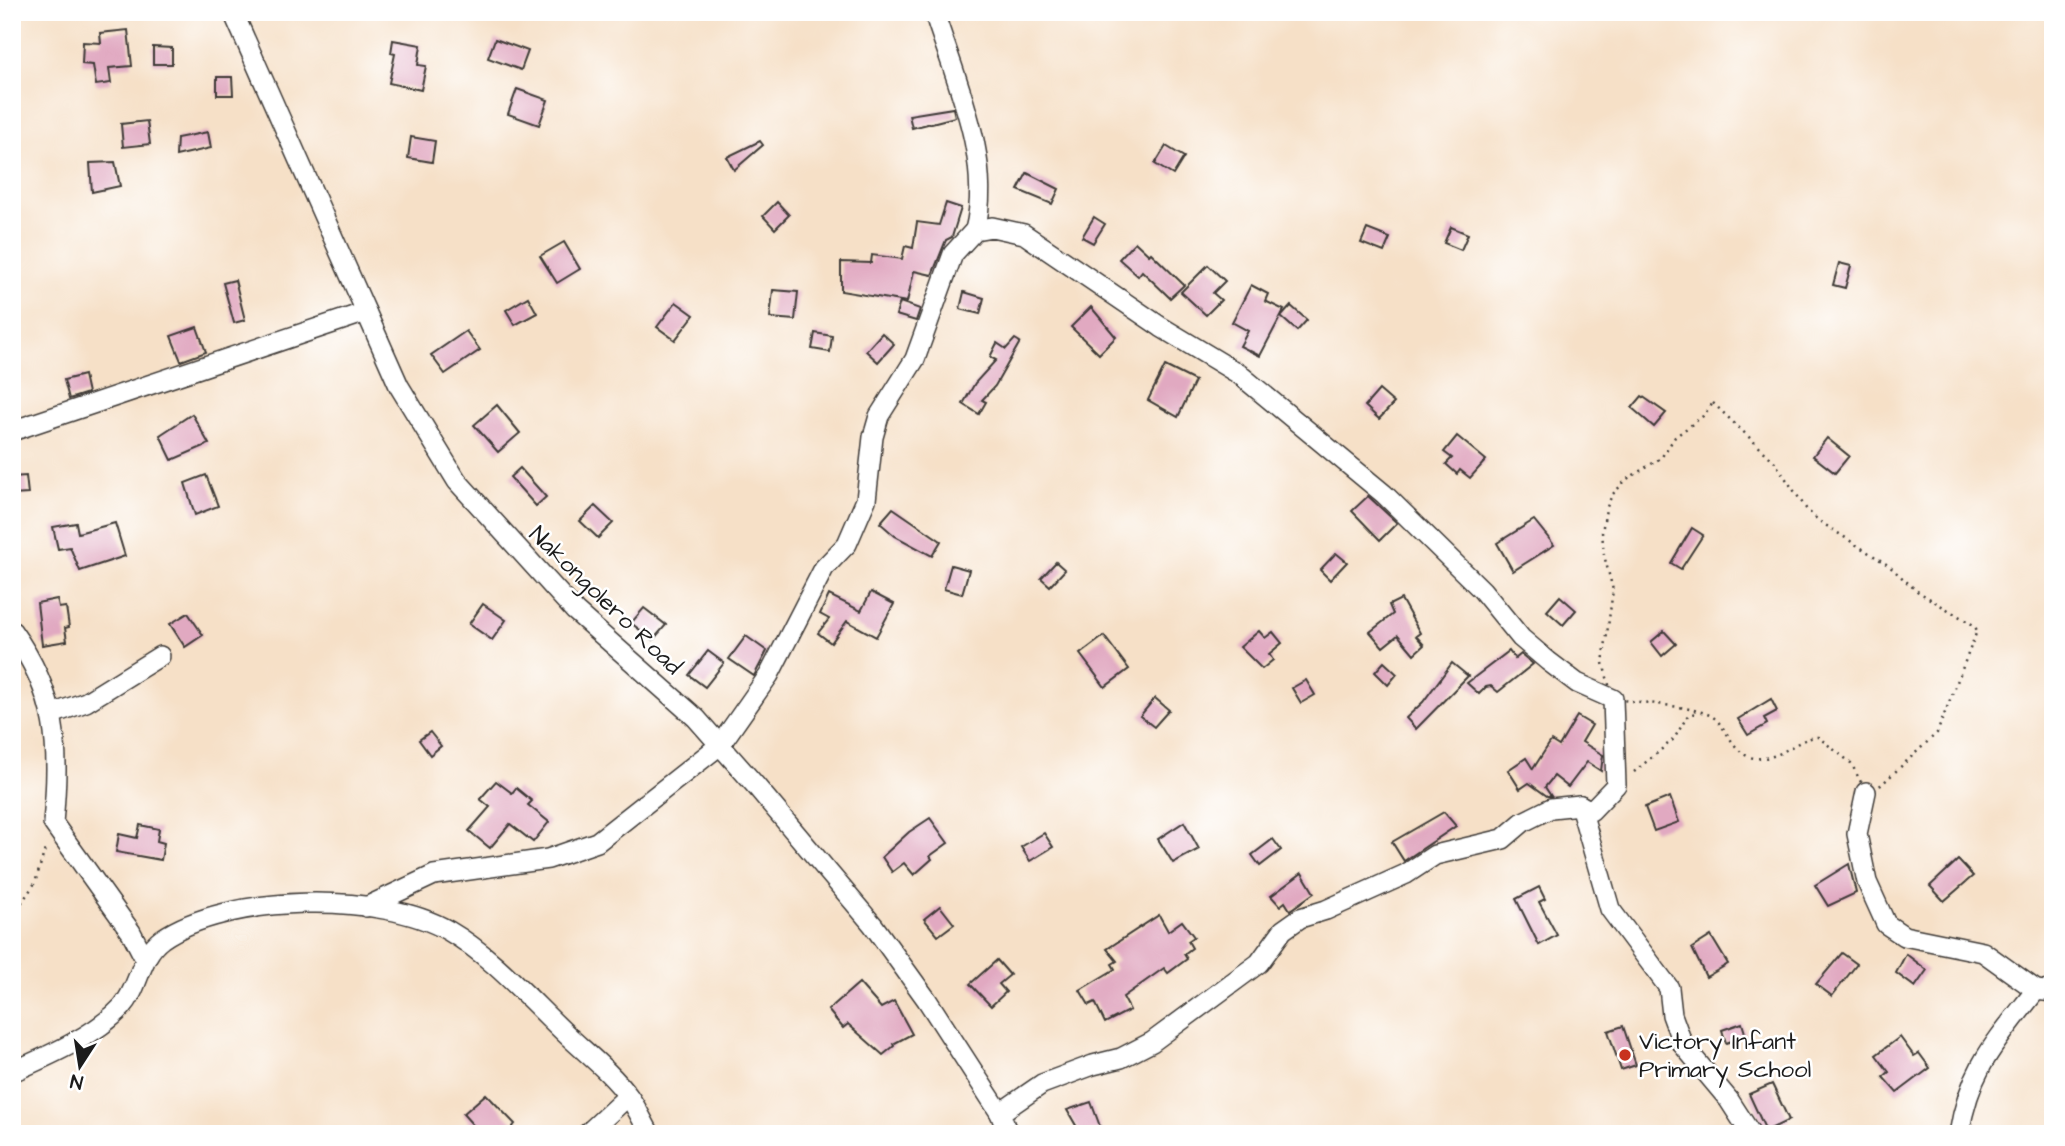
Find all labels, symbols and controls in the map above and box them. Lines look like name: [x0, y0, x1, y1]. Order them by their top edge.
street label: Nakongolero Road: [520, 518, 690, 684]
place label: Victory Infant Primary School: [1639, 1025, 1811, 1088]
north arrow: [46, 1030, 116, 1100]
marker: Victory Infant Primary School: [1617, 1047, 1633, 1063]
text: N: [68, 1067, 85, 1096]

